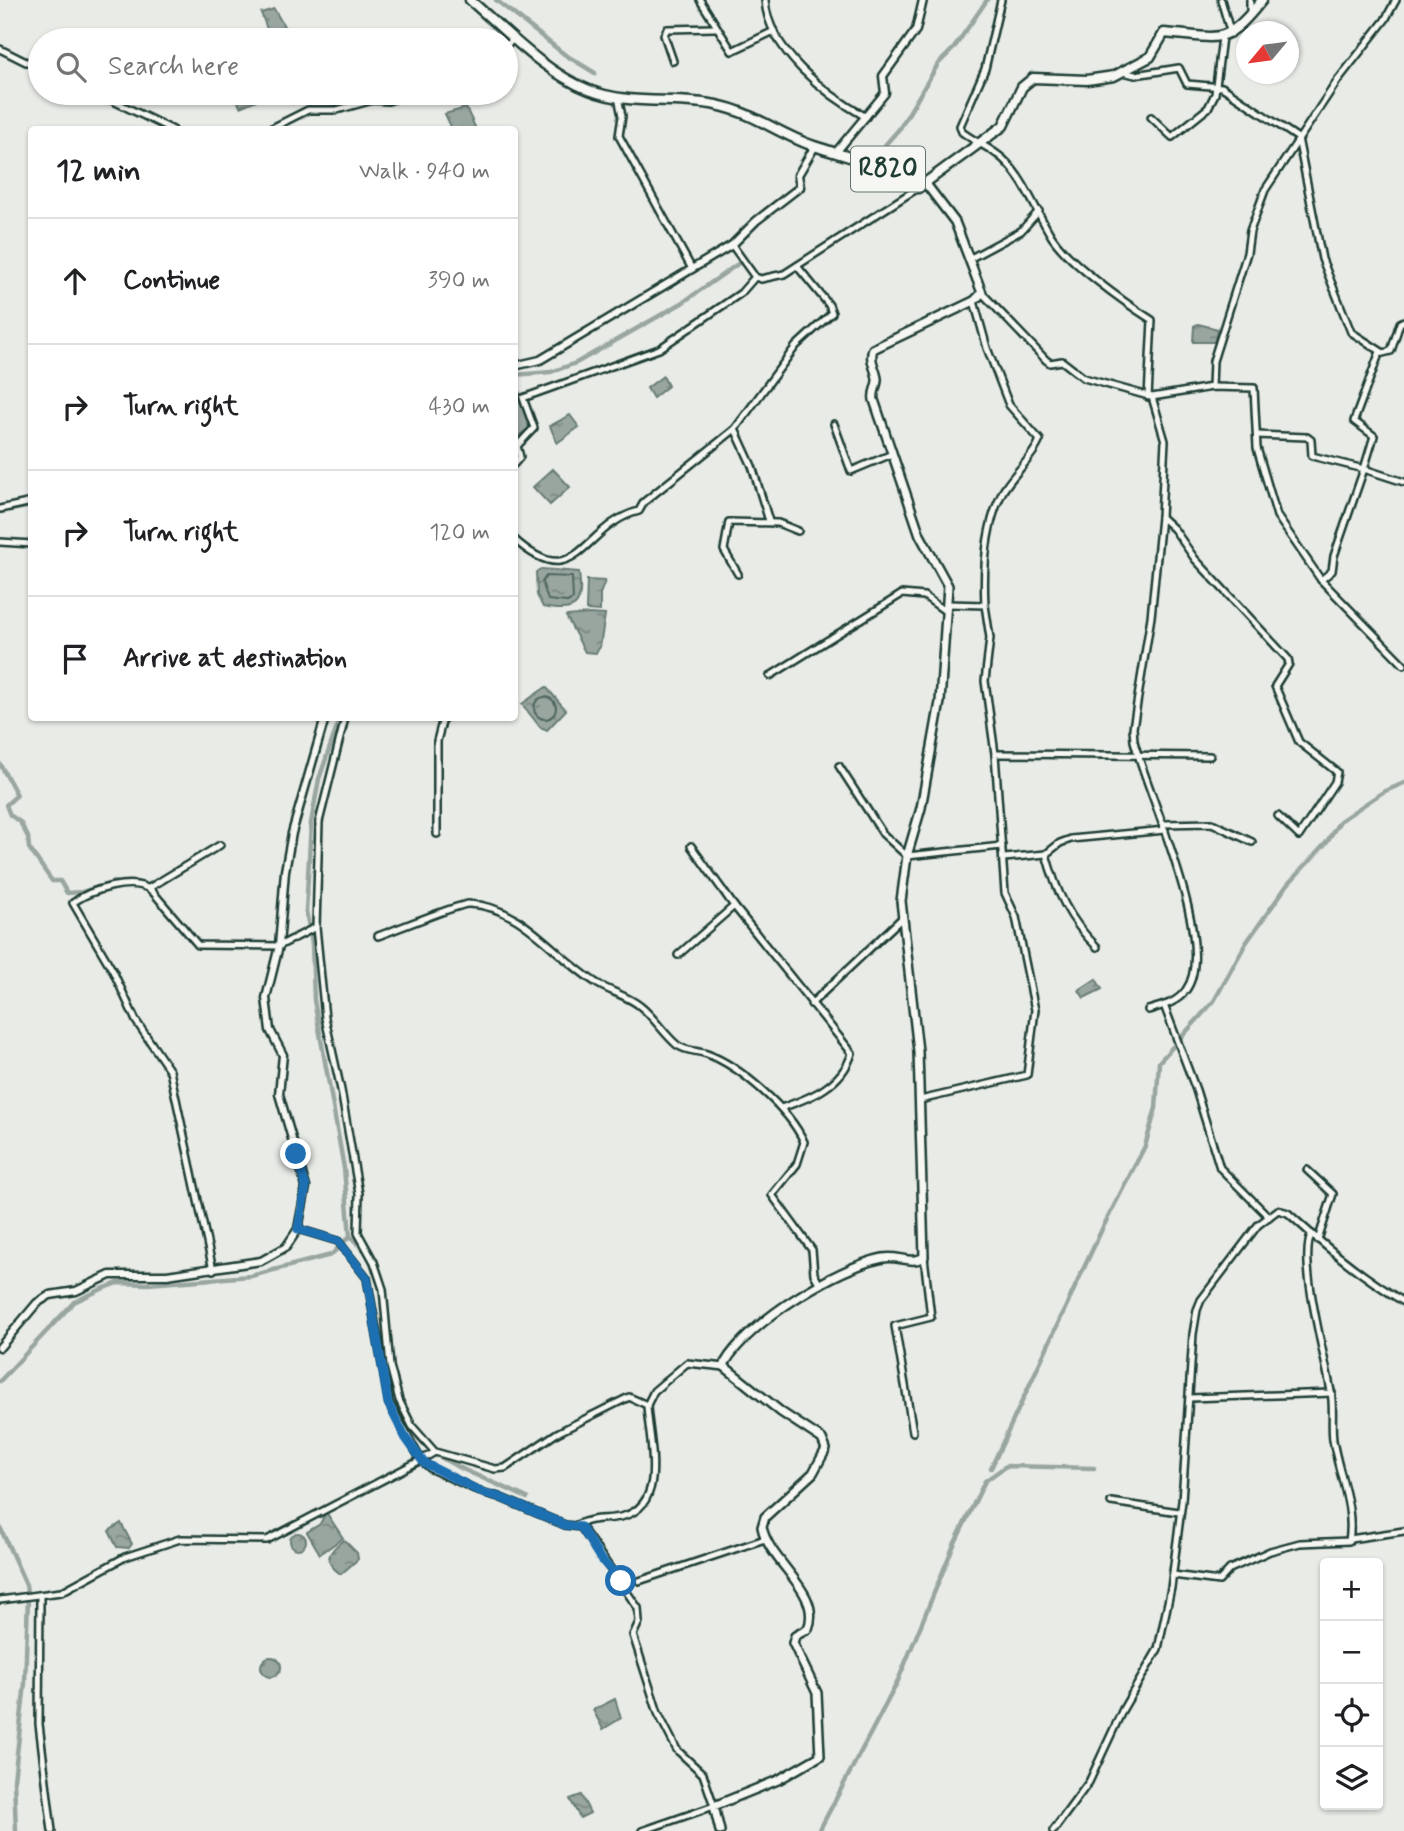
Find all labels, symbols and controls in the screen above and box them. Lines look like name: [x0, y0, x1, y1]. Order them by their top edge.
north arrow: [1236, 21, 1299, 84]
search box: [28, 28, 518, 105]
icon: search: [52, 48, 90, 86]
text: Search here: [108, 50, 239, 84]
road number: R820: [851, 146, 925, 192]
text: 12 min: [56, 152, 141, 191]
text: Walk · 940 m: [359, 157, 490, 187]
icon: ahead: [56, 262, 94, 300]
text: Continue: [123, 264, 220, 298]
text: 390 m: [428, 266, 490, 296]
icon: right: [56, 388, 94, 426]
text: Turn right: [123, 390, 239, 424]
text: 430 m: [429, 392, 490, 422]
icon: right: [56, 514, 94, 552]
text: Turn right: [123, 516, 239, 550]
text: 120 m: [429, 518, 490, 548]
icon: arrive: [56, 640, 94, 678]
text: Arrive at destination: [123, 642, 347, 676]
route end: [280, 1138, 311, 1169]
map controls: [1320, 1558, 1383, 1810]
button: +: [1320, 1558, 1383, 1621]
route start: [605, 1565, 636, 1596]
button: −: [1320, 1621, 1383, 1684]
button: locate: [1320, 1684, 1383, 1747]
button: layers: [1320, 1747, 1383, 1810]

